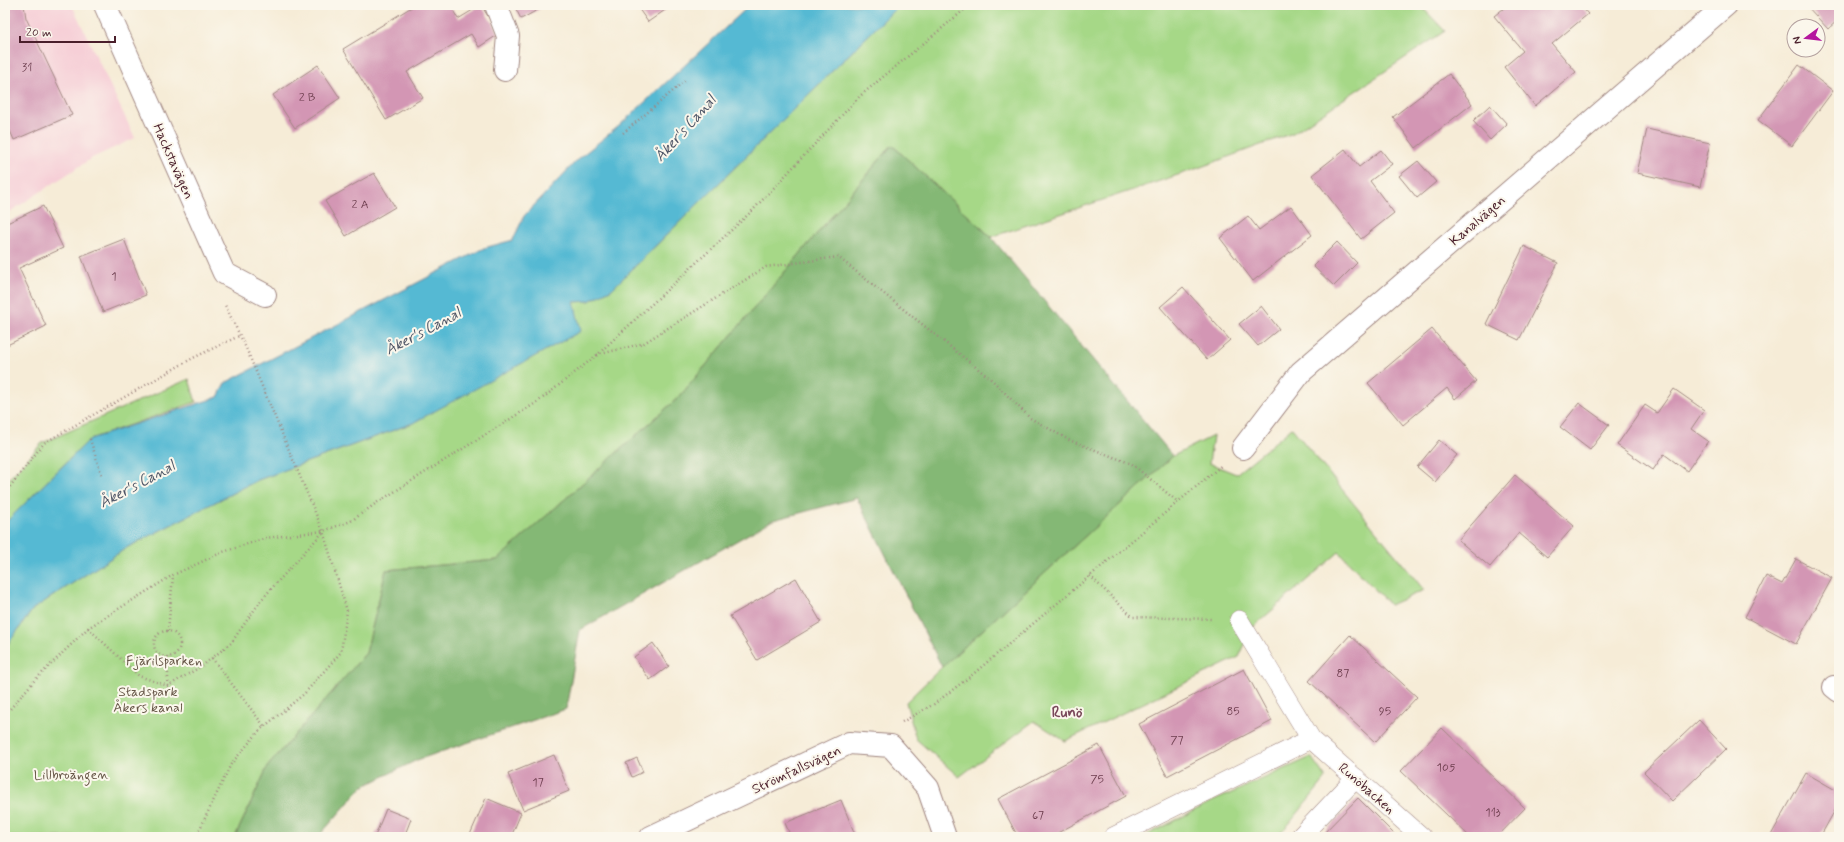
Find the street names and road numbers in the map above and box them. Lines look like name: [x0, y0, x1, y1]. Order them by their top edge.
street label: Hackstavägen: [148, 121, 198, 202]
street label: Kanalvägen: [1446, 191, 1509, 250]
street label: Strömfallsvägen: [749, 741, 844, 798]
street label: Runöbacken: [1334, 759, 1398, 818]

